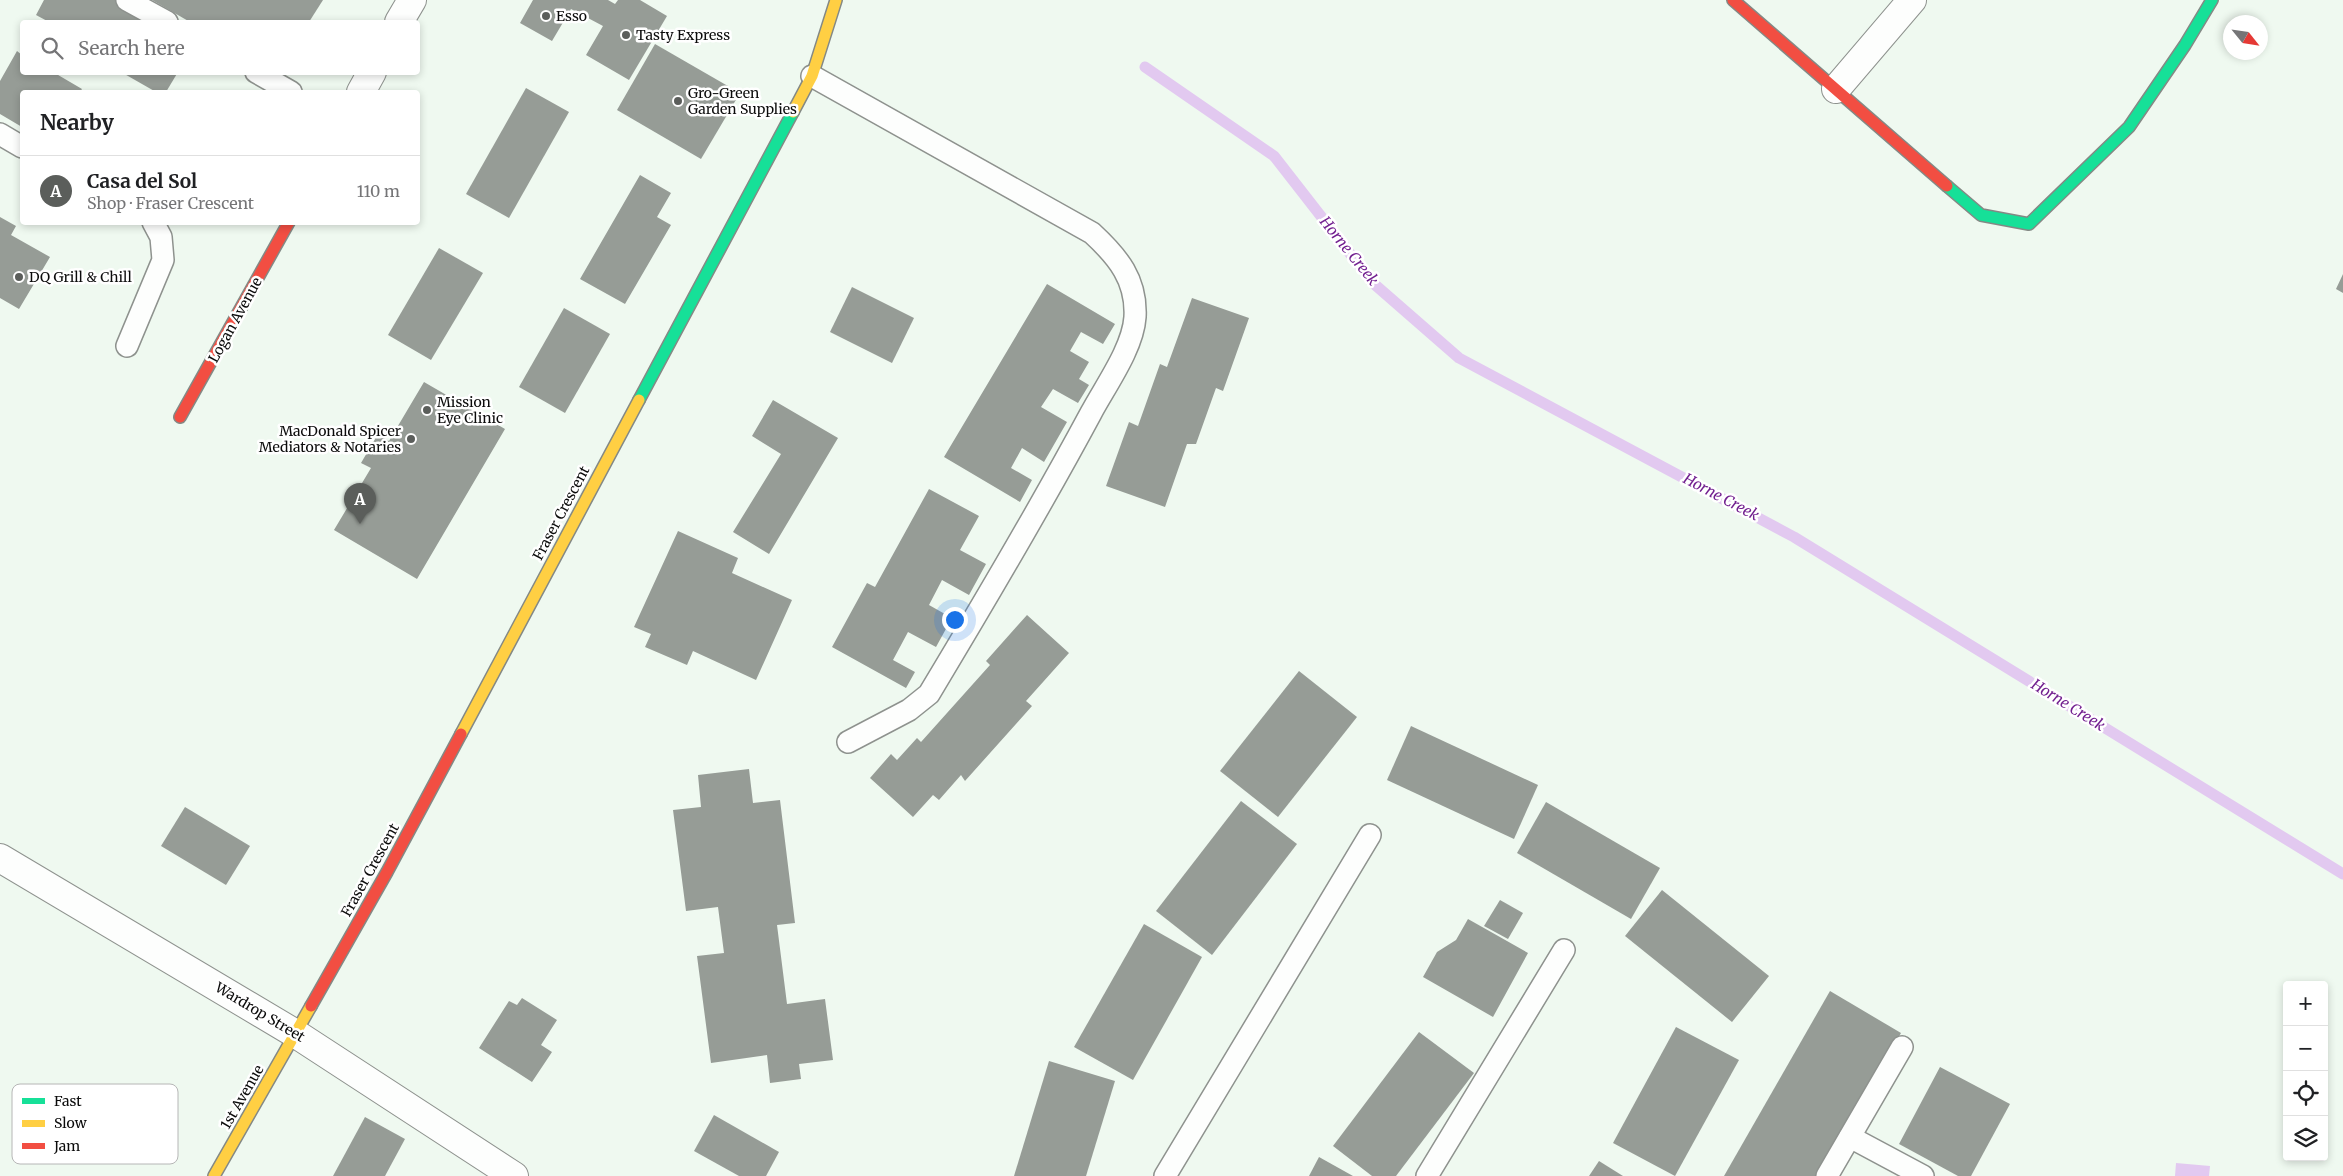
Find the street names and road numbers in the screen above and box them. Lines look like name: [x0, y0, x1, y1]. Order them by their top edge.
street label: Logan Avenue: [204, 274, 266, 366]
street label: Fraser Crescent: [529, 463, 594, 563]
street label: Fraser Crescent: [337, 820, 403, 920]
street label: Wardrop Street: [211, 978, 309, 1046]
street label: 1st Avenue: [216, 1062, 268, 1132]

